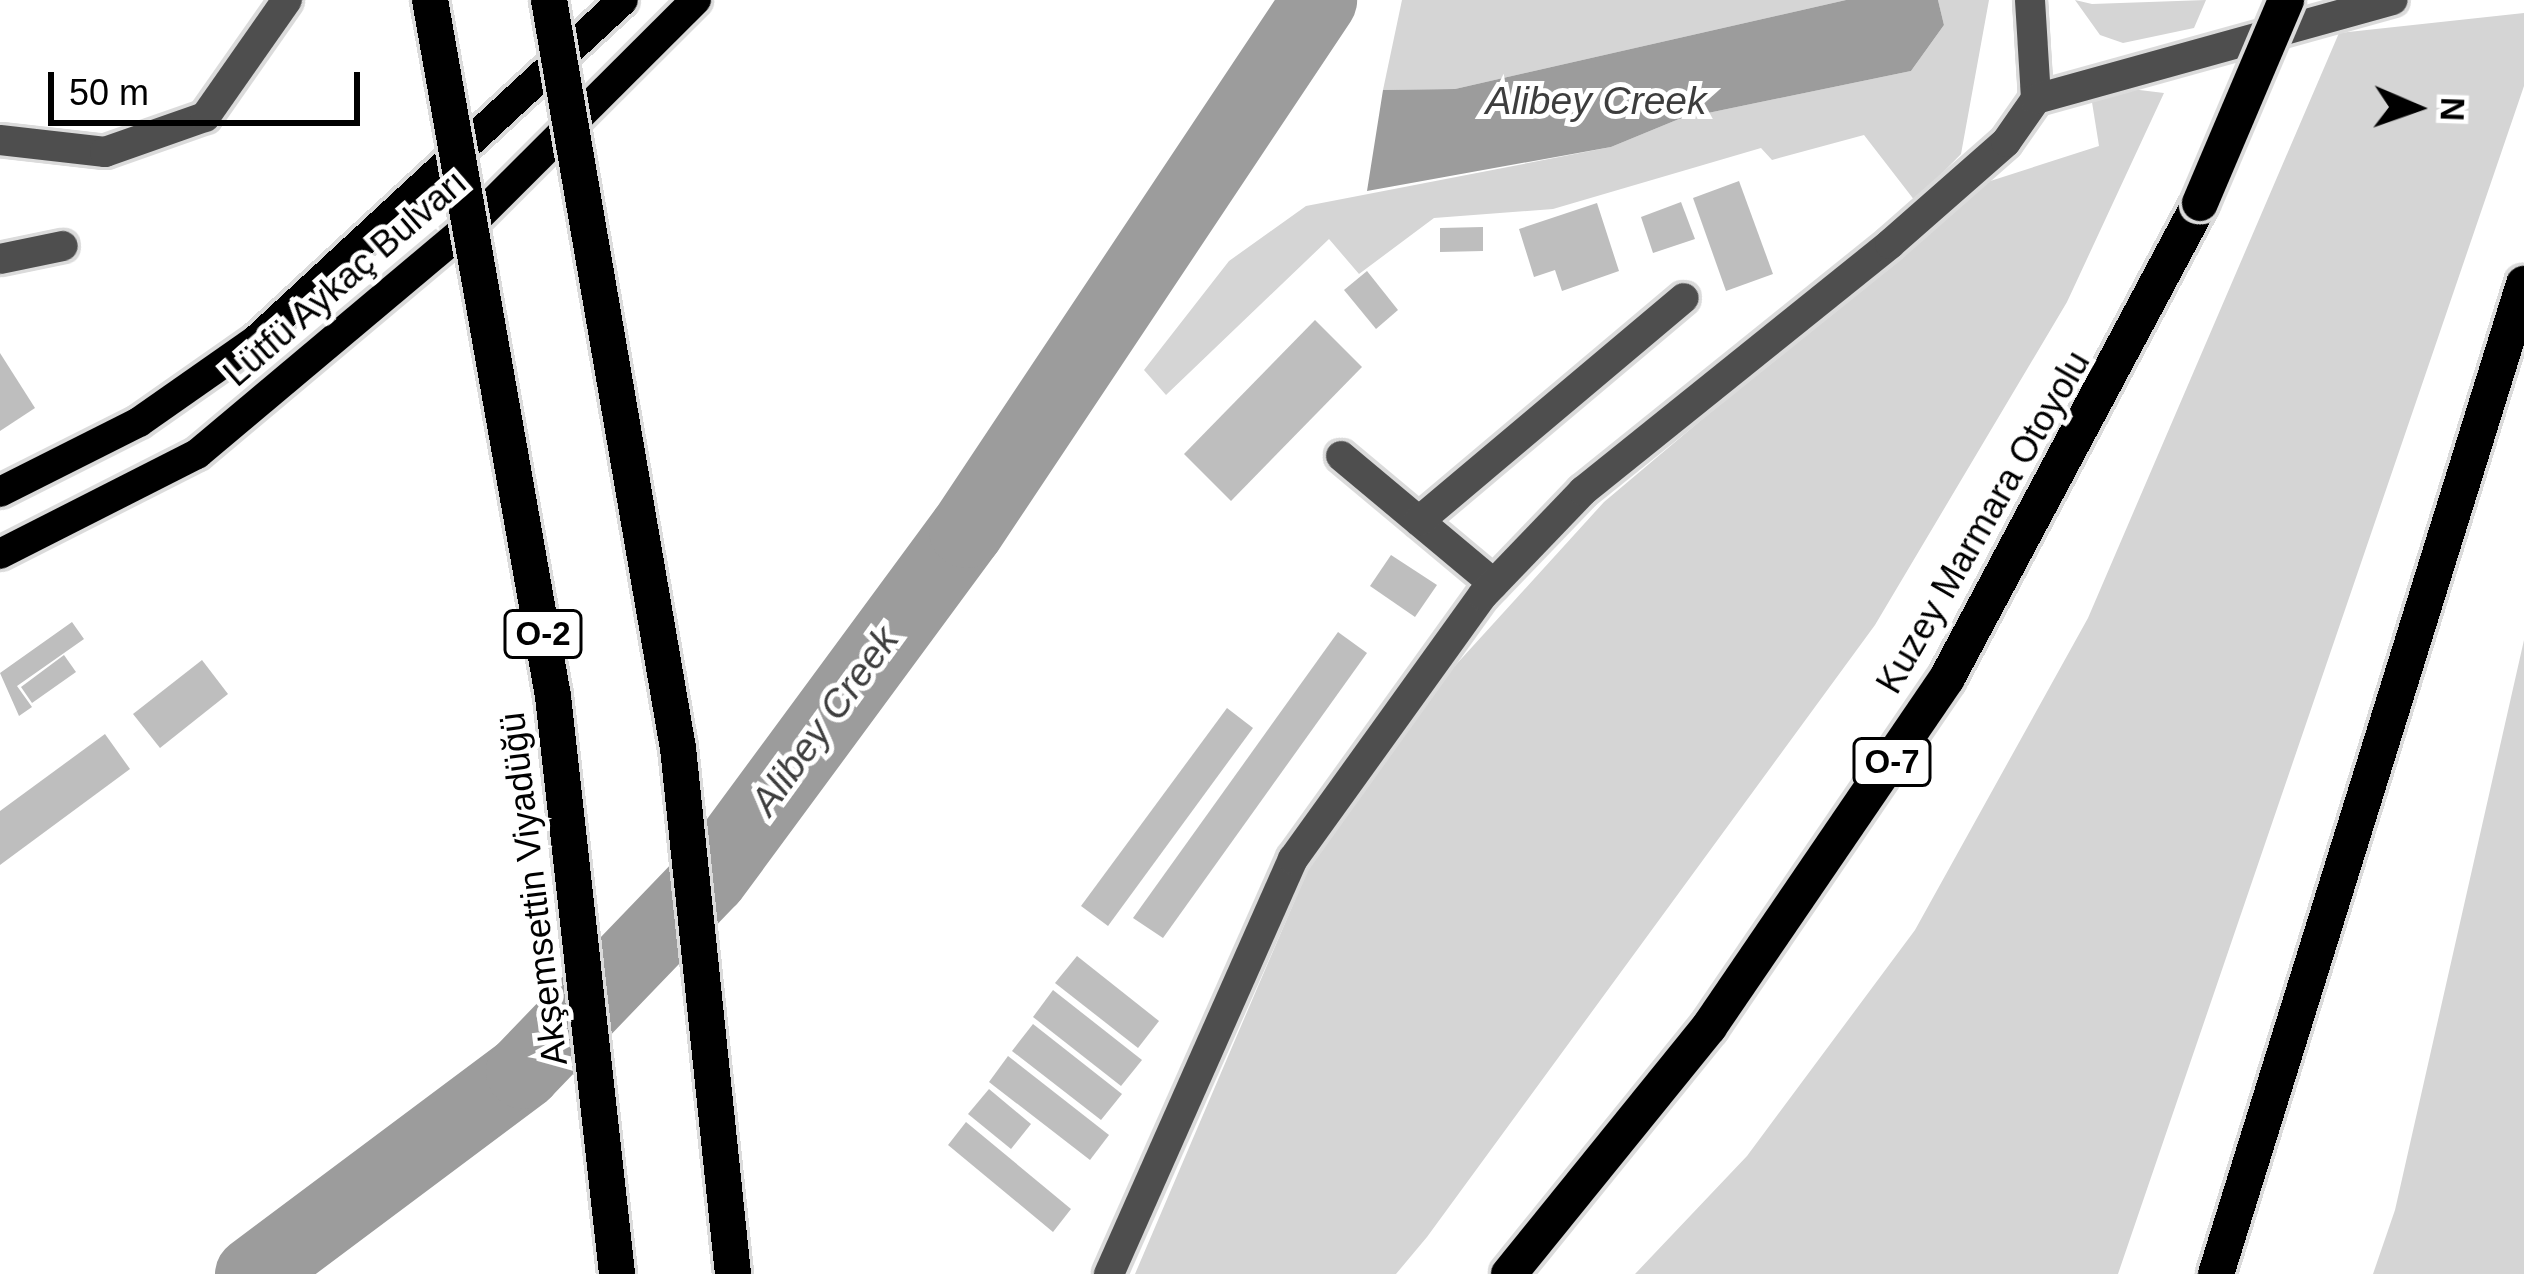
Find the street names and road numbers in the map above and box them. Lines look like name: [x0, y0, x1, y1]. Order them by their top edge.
street label: Lütfü Aykaç Bulvarı: [214, 160, 476, 396]
street label: Kuzey Marmara Otoyolu: [1867, 343, 2099, 701]
road number: O-2: [501, 607, 585, 661]
street label: Akşemsettin Viyadüğü: [490, 710, 576, 1068]
road number: O-7: [1850, 735, 1934, 789]

